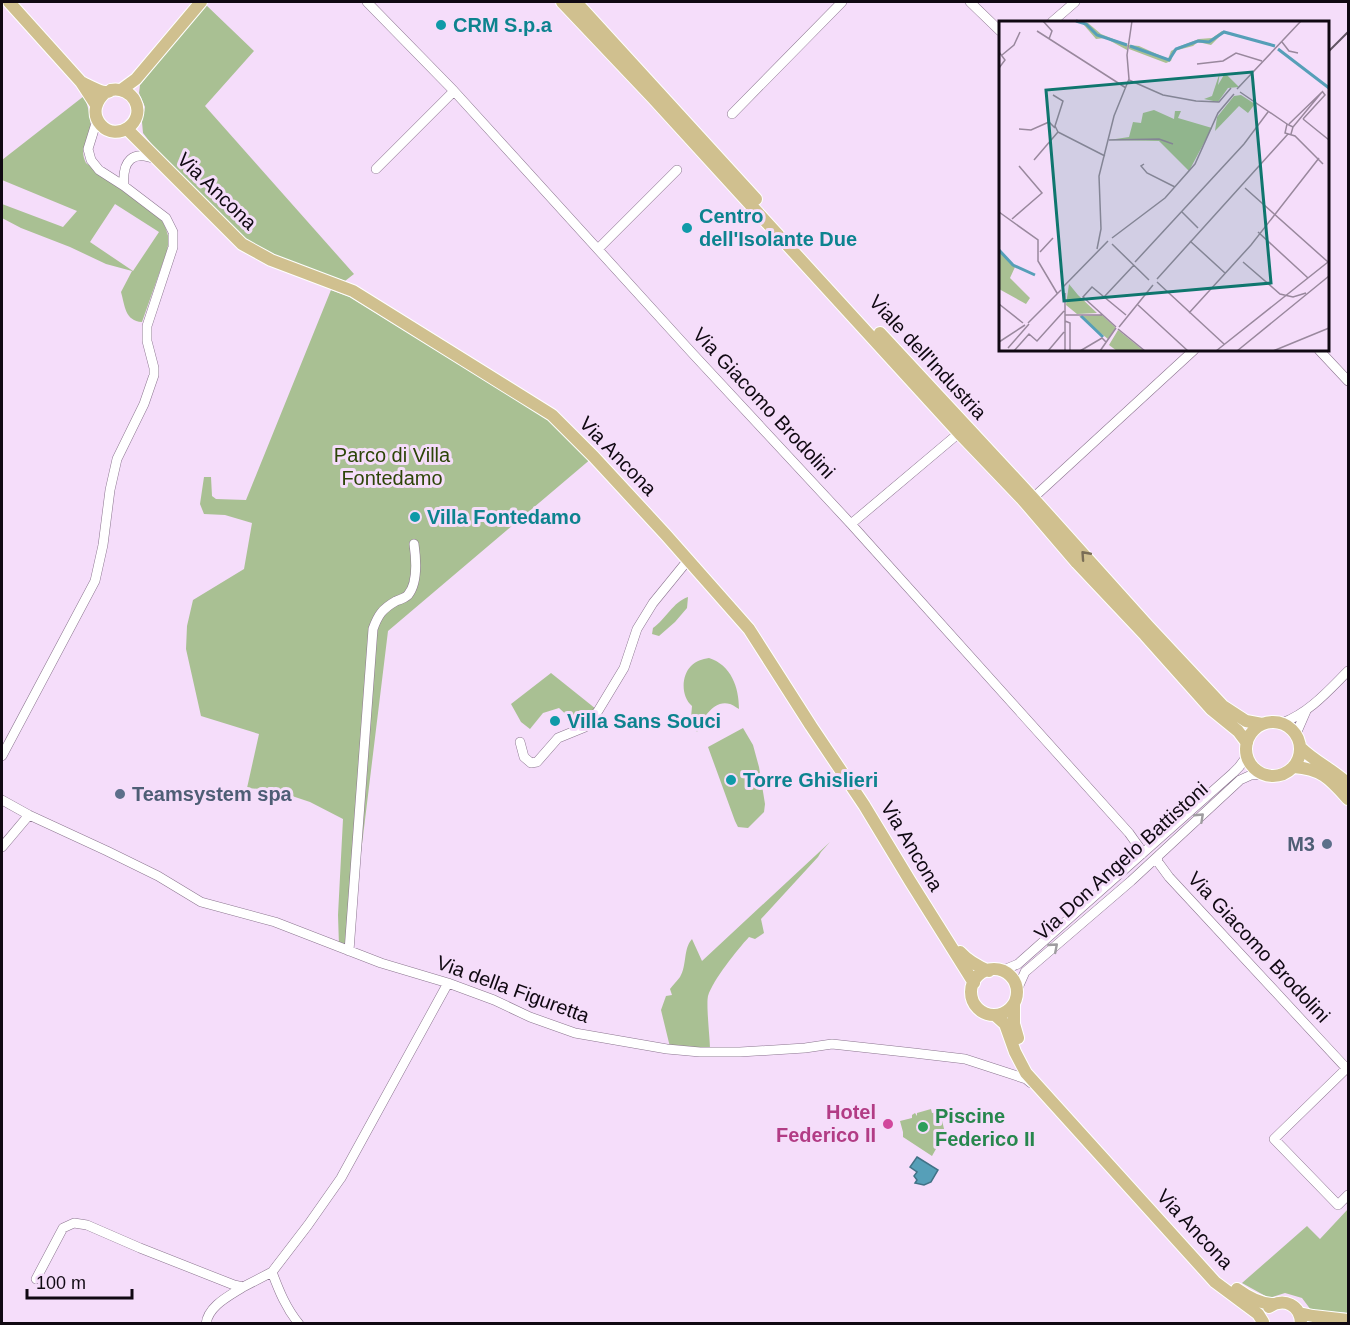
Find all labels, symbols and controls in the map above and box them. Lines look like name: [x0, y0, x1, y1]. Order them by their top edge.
place label: CRM S.p.a: [453, 14, 553, 36]
marker: CRM S.p.a: [434, 18, 448, 32]
inset map: [999, 21, 1329, 351]
street label: Via Ancona: [173, 148, 262, 235]
place label: Centro dell'Isolante Due: [699, 205, 857, 250]
marker: Centro dell'Isolante Due: [680, 221, 694, 235]
street label: Viale dell'Industria: [865, 291, 992, 424]
street label: Via Giacomo Brodolini: [689, 323, 839, 483]
street label: Via Ancona: [575, 412, 662, 501]
park label: Parco di Villa Fontedamo: [334, 444, 451, 489]
place label: Villa Fontedamo: [427, 506, 581, 528]
marker: Villa Fontedamo: [408, 510, 422, 524]
one-way arrow: [1081, 551, 1092, 562]
place label: Villa Sans Souci: [567, 710, 721, 732]
marker: Villa Sans Souci: [548, 714, 562, 728]
place label: Torre Ghislieri: [743, 769, 878, 791]
marker: Torre Ghislieri: [724, 773, 738, 787]
street label: Via Don Angelo Battistoni: [1030, 777, 1212, 945]
place label: Teamsystem spa: [132, 783, 293, 805]
marker: Teamsystem spa: [113, 787, 127, 801]
street label: Via Ancona: [877, 797, 948, 896]
one-way arrow: [1193, 814, 1204, 825]
place label: M3: [1287, 833, 1315, 855]
marker: M3: [1320, 837, 1334, 851]
street label: Via Giacomo Brodolini: [1184, 867, 1334, 1027]
one-way arrow: [1047, 943, 1058, 954]
street label: Via della Figuretta: [434, 951, 593, 1027]
place label: Hotel Federico II: [776, 1101, 876, 1146]
place label: Piscine Federico II: [935, 1105, 1035, 1150]
marker: Hotel Federico II: [881, 1117, 895, 1131]
marker: Piscine Federico II: [916, 1120, 930, 1134]
street label: Via Ancona: [1153, 1185, 1238, 1274]
scale bar: [27, 1262, 132, 1300]
text: 100 m: [36, 1273, 86, 1293]

